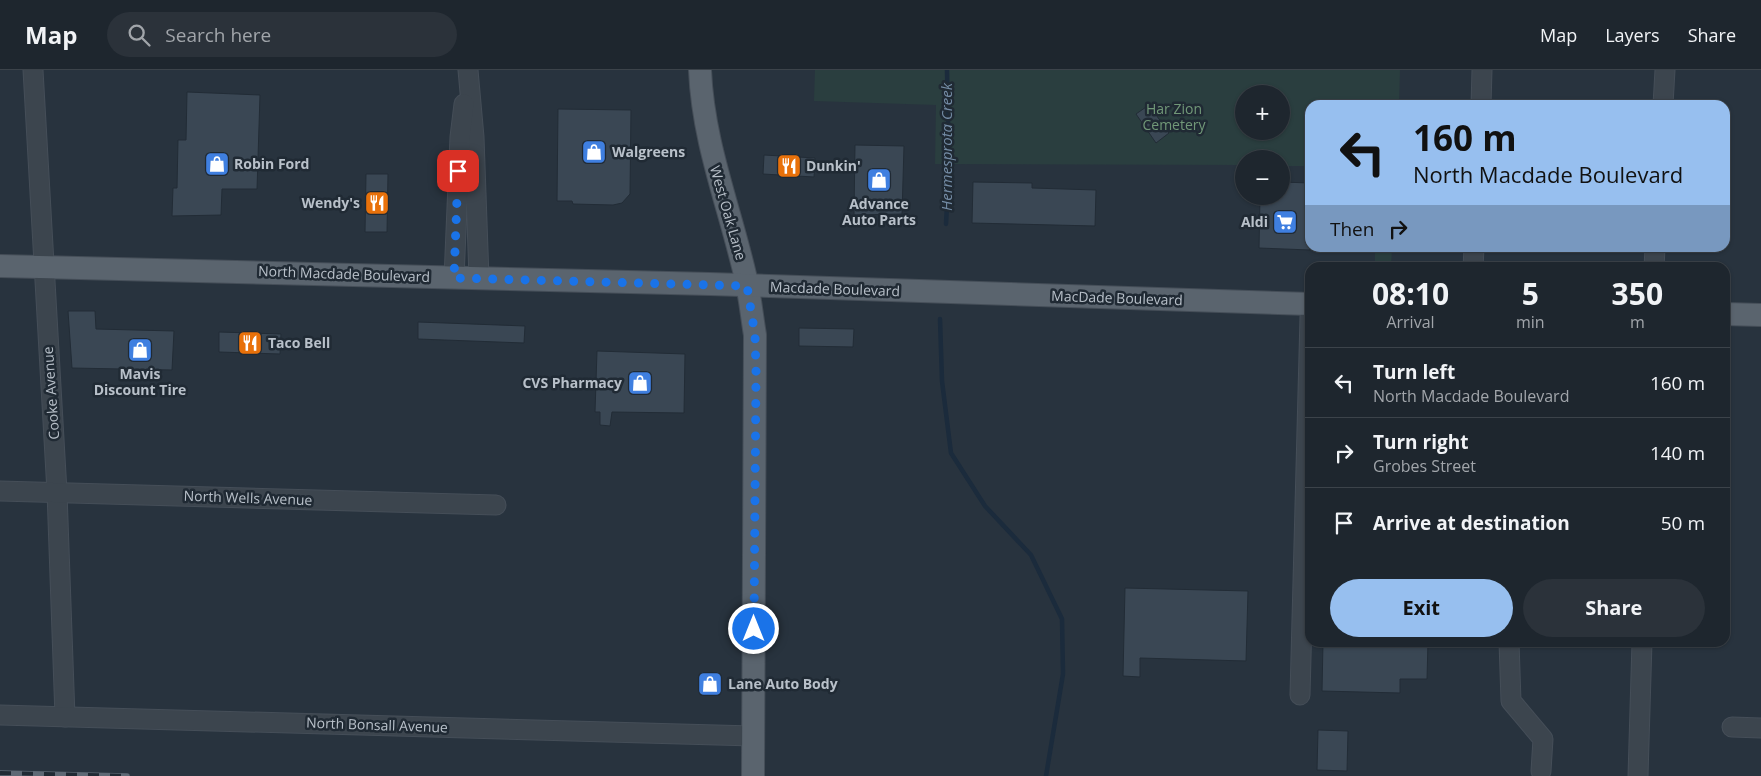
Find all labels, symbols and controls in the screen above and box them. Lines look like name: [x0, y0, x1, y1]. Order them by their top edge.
search box: [107, 12, 457, 57]
text: Map: [25, 18, 77, 51]
icon: search: [125, 21, 153, 49]
text: Search here: [165, 22, 271, 48]
text: Map: [1540, 23, 1577, 47]
text: Layers: [1605, 23, 1660, 47]
text: Share: [1688, 23, 1736, 47]
water label: Hermesprota Creek: [936, 82, 956, 211]
map controls: [1235, 85, 1290, 205]
button: +: [1235, 85, 1290, 140]
park label: Har Zion Cemetery: [1142, 99, 1207, 134]
text: 160 m: [1413, 114, 1517, 161]
icon: left: [1330, 120, 1395, 185]
shop icon: Walgreens: [581, 139, 607, 165]
place label: Walgreens: [612, 142, 685, 161]
pin: [437, 150, 479, 192]
button: −: [1235, 150, 1290, 205]
shop icon: Robin Ford: [204, 151, 230, 177]
restaurant icon: Dunkin': [776, 153, 802, 179]
place label: Robin Ford: [234, 154, 309, 173]
place label: Dunkin': [806, 156, 861, 175]
icon: arrive: [444, 157, 472, 185]
text: North Macdade Boulevard: [1413, 159, 1683, 189]
street label: West Oak Lane: [706, 163, 751, 262]
shop icon: Advance Auto Parts: [866, 167, 892, 193]
restaurant icon: Wendy's: [364, 190, 390, 216]
place label: Wendy's: [301, 193, 360, 212]
place label: Advance Auto Parts: [842, 194, 916, 229]
supermarket icon: Aldi: [1272, 209, 1298, 235]
place label: Aldi: [1241, 212, 1268, 231]
icon: right: [1384, 215, 1412, 243]
text: Then: [1330, 216, 1374, 242]
street label: North Macdade Boulevard: [258, 261, 430, 286]
text: 08:10: [1372, 273, 1449, 314]
text: 5: [1522, 273, 1539, 314]
text: 350: [1612, 273, 1663, 314]
street label: Macdade Boulevard: [770, 277, 900, 300]
street label: MacDade Boulevard: [1051, 286, 1183, 309]
text: Arrival: [1386, 311, 1435, 333]
text: min: [1516, 311, 1545, 333]
text: m: [1630, 311, 1645, 333]
restaurant icon: Taco Bell: [237, 330, 263, 356]
place label: Taco Bell: [268, 333, 330, 352]
shop icon: Mavis Discount Tire: [127, 337, 153, 363]
street label: Cooke Avenue: [38, 346, 63, 440]
text: Turn left: [1373, 359, 1455, 385]
place label: Mavis Discount Tire: [94, 364, 186, 399]
icon: left: [1330, 369, 1358, 397]
shop icon: CVS Pharmacy: [627, 370, 653, 396]
text: 160 m: [1650, 370, 1705, 396]
place label: CVS Pharmacy: [522, 373, 622, 392]
text: North Macdade Boulevard: [1373, 385, 1569, 407]
text: Turn right: [1373, 429, 1468, 455]
icon: right: [1330, 439, 1358, 467]
text: 140 m: [1650, 440, 1705, 466]
text: Grobes Street: [1373, 455, 1476, 477]
street label: North Wells Avenue: [183, 486, 313, 509]
icon: arrive: [1330, 509, 1358, 537]
text: Arrive at destination: [1373, 510, 1570, 536]
text: 50 m: [1661, 510, 1705, 536]
button: Exit: [1330, 579, 1513, 637]
button: Share: [1523, 579, 1705, 637]
position arrow: [727, 602, 779, 654]
shop icon: Lane Auto Body: [697, 671, 723, 697]
place label: Lane Auto Body: [728, 674, 838, 693]
street label: North Bonsall Avenue: [306, 713, 448, 736]

